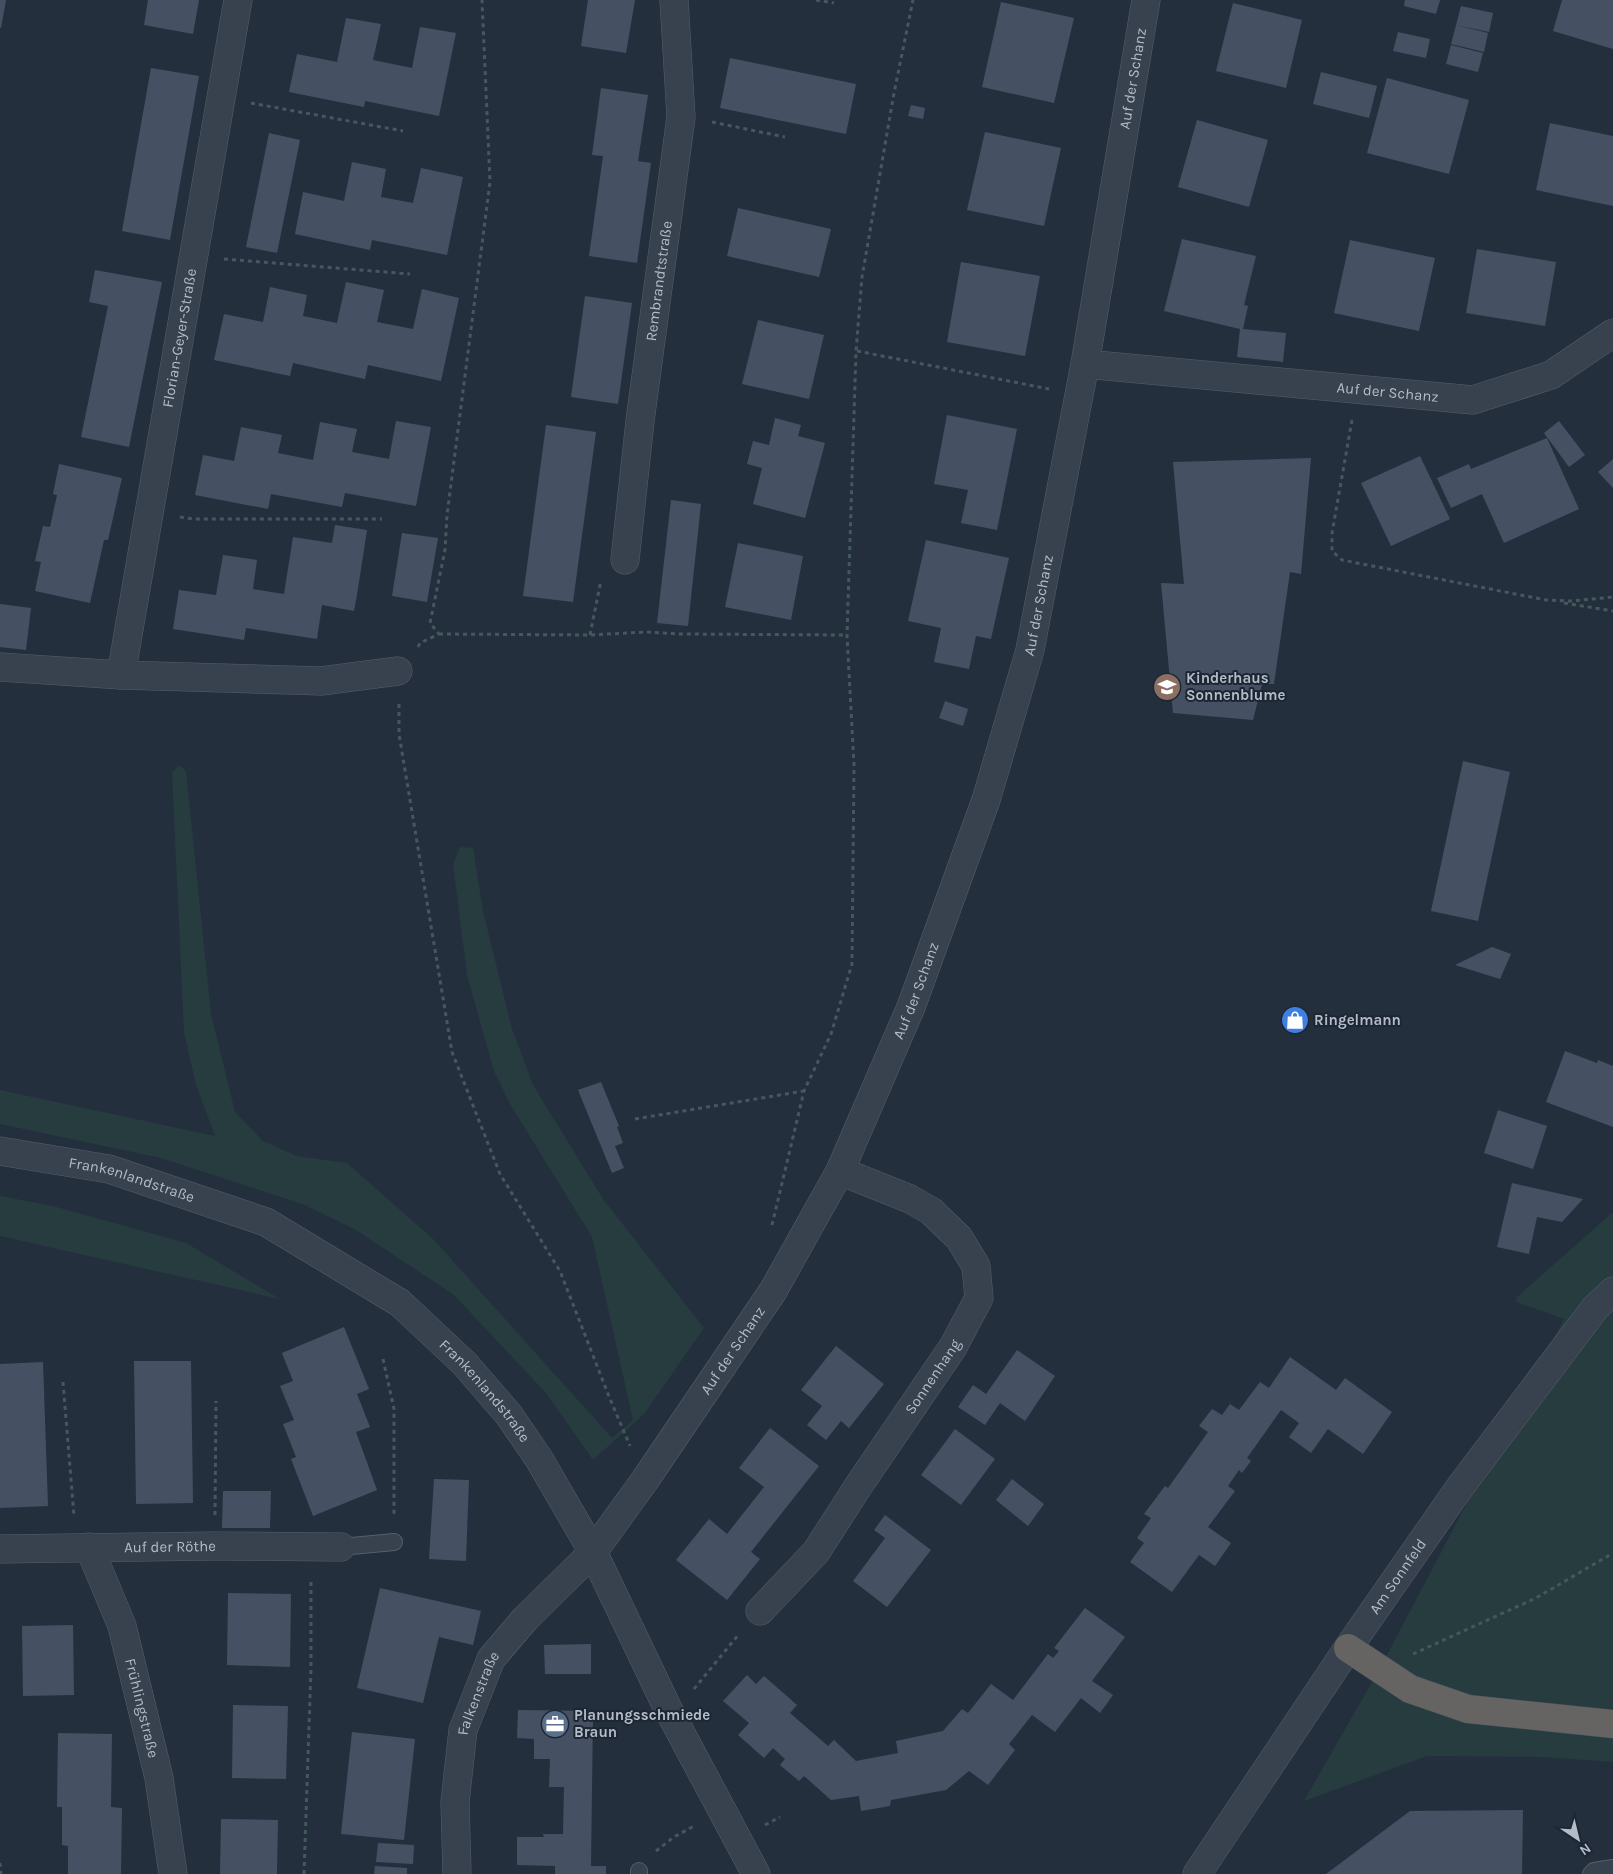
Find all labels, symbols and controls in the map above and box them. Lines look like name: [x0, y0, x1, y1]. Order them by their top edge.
street label: Auf der Schanz: [1115, 27, 1150, 131]
street label: Rembrandtstraße: [642, 220, 676, 342]
street label: Florian-Geyer-Straße: [159, 267, 200, 409]
street label: Auf der Schanz: [1336, 378, 1439, 406]
street label: Auf der Schanz: [1020, 553, 1057, 658]
place label: Kinderhaus Sonnenblume: [1186, 669, 1285, 704]
school or university icon: Kinderhaus Sonnenblume: [1152, 672, 1182, 702]
street label: Auf der Schanz: [889, 940, 943, 1042]
shop icon: Ringelmann: [1280, 1005, 1310, 1035]
place label: Ringelmann: [1314, 1011, 1401, 1029]
street label: Frankenlandstraße: [67, 1153, 197, 1206]
street label: Auf der Schanz: [697, 1303, 769, 1398]
street label: Frankenlandstraße: [435, 1335, 534, 1446]
street label: Sonnenhang: [901, 1336, 965, 1418]
street label: Am Sonnfeld: [1365, 1535, 1430, 1618]
street label: Auf der Röthe: [124, 1537, 216, 1556]
street label: Falkenstraße: [453, 1647, 503, 1736]
street label: Frühlingstraße: [121, 1656, 163, 1760]
place label: Planungsschmiede Braun: [574, 1706, 710, 1741]
office icon: Planungsschmiede Braun: [540, 1709, 570, 1739]
north arrow: [1553, 1814, 1603, 1864]
text: N: [1576, 1839, 1594, 1859]

